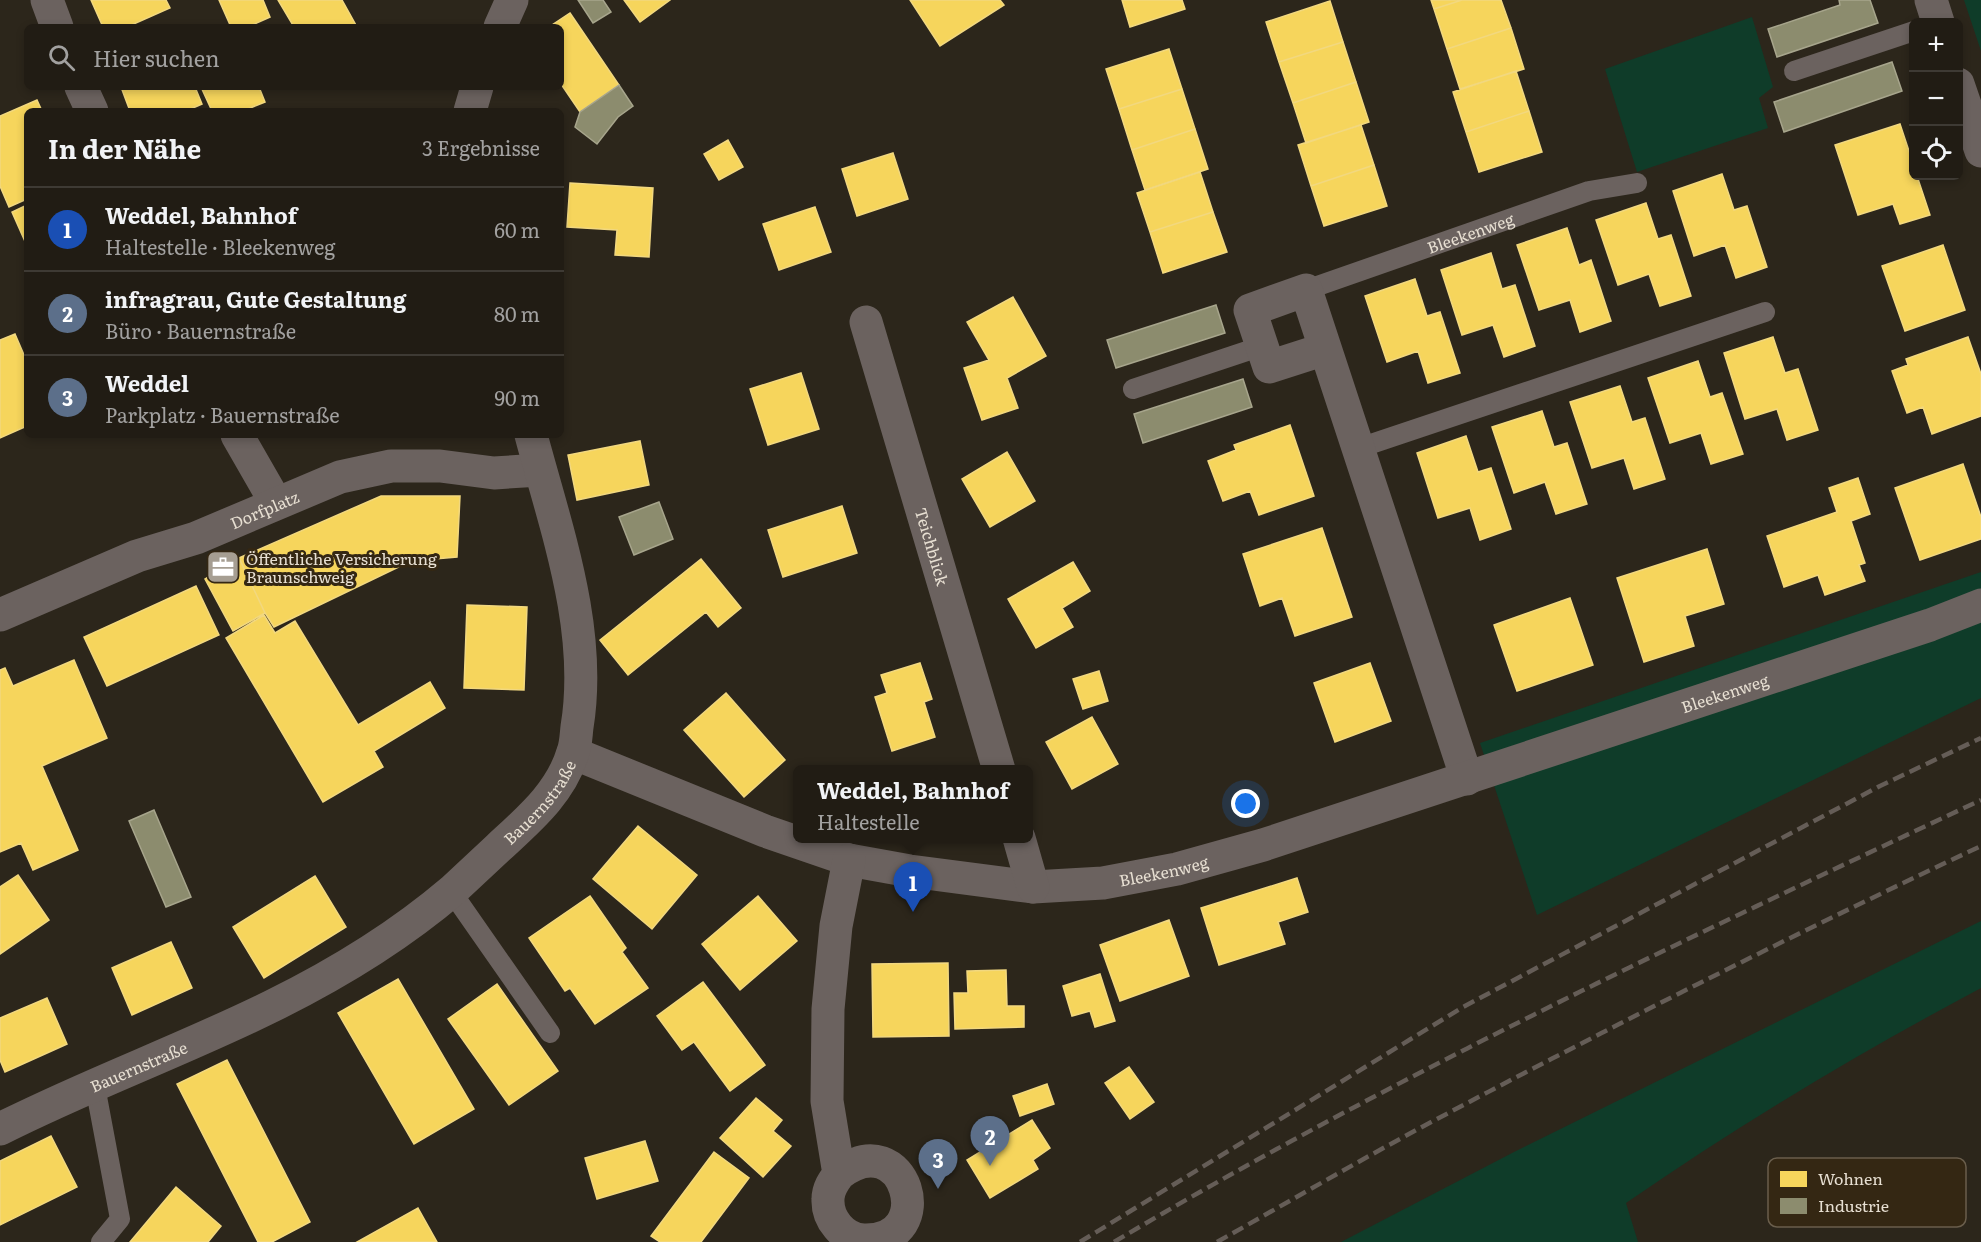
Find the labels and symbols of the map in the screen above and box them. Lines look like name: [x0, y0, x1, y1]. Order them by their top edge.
street label: Bleekenweg: [1423, 206, 1517, 259]
street label: Dorfplatz: [226, 484, 303, 534]
street label: Teichblick: [910, 504, 956, 588]
place label: Öffentliche Versicherung Braunschweig: [246, 546, 437, 588]
office icon: Öffentliche Versicherung Braunschweig: [205, 549, 241, 585]
street label: Bleekenweg: [1678, 667, 1772, 718]
street label: Bauernstraße: [498, 756, 581, 850]
your location: [1231, 789, 1260, 818]
street label: Bleekenweg: [1117, 849, 1211, 892]
pin: 1: [894, 862, 932, 912]
street label: Bauernstraße: [86, 1035, 191, 1098]
pin: 2: [970, 1116, 1010, 1166]
pin: 3: [918, 1140, 958, 1189]
legend: [1768, 1158, 1966, 1227]
text: Wohnen: [1818, 1166, 1883, 1190]
text: Industrie: [1818, 1193, 1889, 1217]

